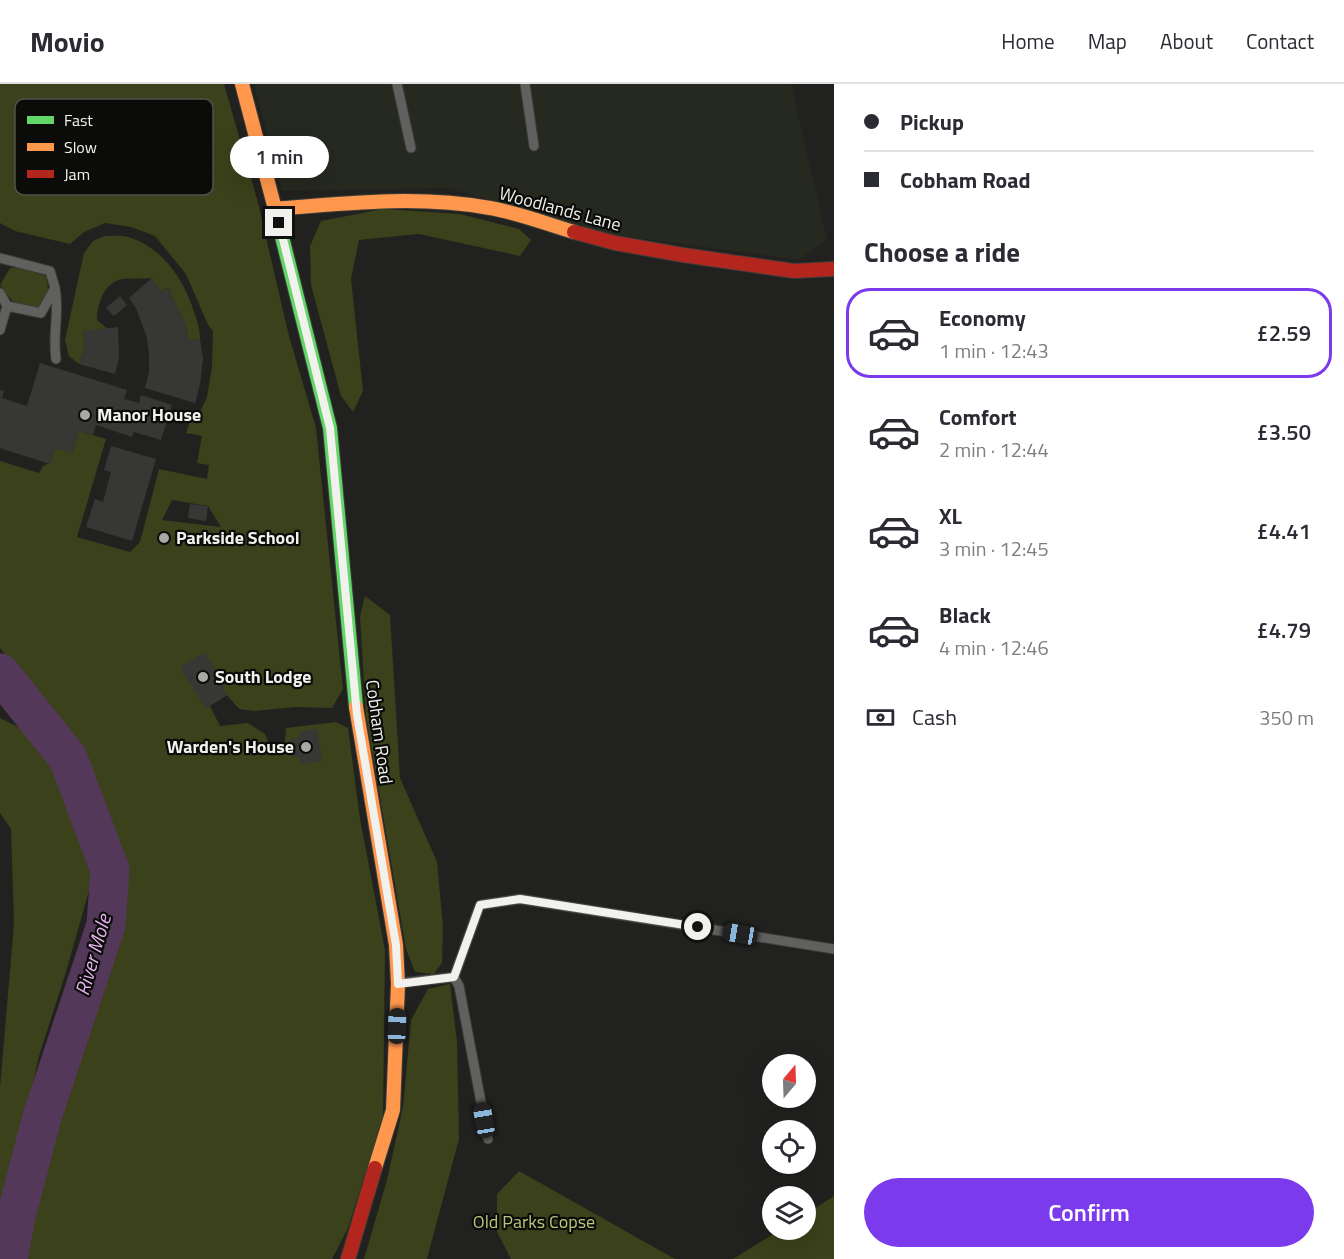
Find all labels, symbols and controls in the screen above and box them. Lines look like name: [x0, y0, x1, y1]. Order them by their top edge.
text: Movio: [30, 20, 105, 63]
text: Home: [1001, 25, 1055, 57]
text: Map: [1088, 25, 1127, 57]
text: About: [1160, 25, 1213, 57]
text: Contact: [1246, 25, 1314, 57]
legend: [15, 99, 213, 195]
text: Pickup: [900, 105, 964, 139]
text: Fast: [64, 108, 93, 132]
text: Slow: [64, 135, 97, 159]
callout: 1 min: [230, 136, 328, 178]
text: 1 min: [255, 141, 304, 172]
text: Jam: [64, 162, 90, 186]
text: Cobham Road: [900, 163, 1031, 197]
street label: Woodlands Lane: [496, 179, 624, 238]
route end: [265, 209, 292, 236]
text: Choose a ride: [864, 231, 1020, 272]
text: Economy: [939, 301, 1026, 335]
icon: car: [867, 306, 921, 360]
text: £2.59: [1256, 316, 1311, 350]
text: 1 min · 12:43: [939, 335, 1049, 366]
text: Comfort: [939, 400, 1017, 434]
place label: Manor House: [97, 401, 201, 428]
icon: car: [867, 405, 921, 459]
marker: Manor House: [78, 408, 92, 422]
text: £3.50: [1256, 415, 1311, 449]
text: 2 min · 12:44: [939, 434, 1049, 465]
text: XL: [939, 499, 962, 533]
icon: car: [867, 504, 921, 558]
text: £4.41: [1256, 514, 1311, 548]
place label: Parkside School: [176, 524, 300, 551]
marker: Parkside School: [157, 531, 171, 545]
text: 3 min · 12:45: [939, 533, 1049, 564]
text: Black: [939, 598, 991, 632]
icon: car: [867, 603, 921, 657]
text: £4.79: [1256, 613, 1311, 647]
text: 4 min · 12:46: [939, 632, 1049, 663]
place label: South Lodge: [215, 663, 312, 690]
marker: South Lodge: [196, 670, 210, 684]
street label: Cobham Road: [359, 678, 400, 786]
text: Cash: [912, 700, 957, 734]
icon: cash: [864, 701, 897, 734]
text: 350 m: [1259, 702, 1314, 733]
place label: Warden's House: [167, 733, 294, 760]
marker: Warden's House: [299, 740, 313, 754]
water label: River Mole: [66, 909, 119, 999]
route start: [684, 913, 711, 940]
car: [721, 922, 759, 946]
car: [387, 1008, 407, 1044]
north arrow: [762, 1054, 816, 1108]
map controls: [762, 1054, 816, 1240]
car: [472, 1101, 496, 1139]
button: locate: [762, 1120, 816, 1174]
button: Confirm: [864, 1178, 1314, 1247]
button: layers: [762, 1186, 816, 1240]
park label: Old Parks Copse: [473, 1208, 595, 1235]

